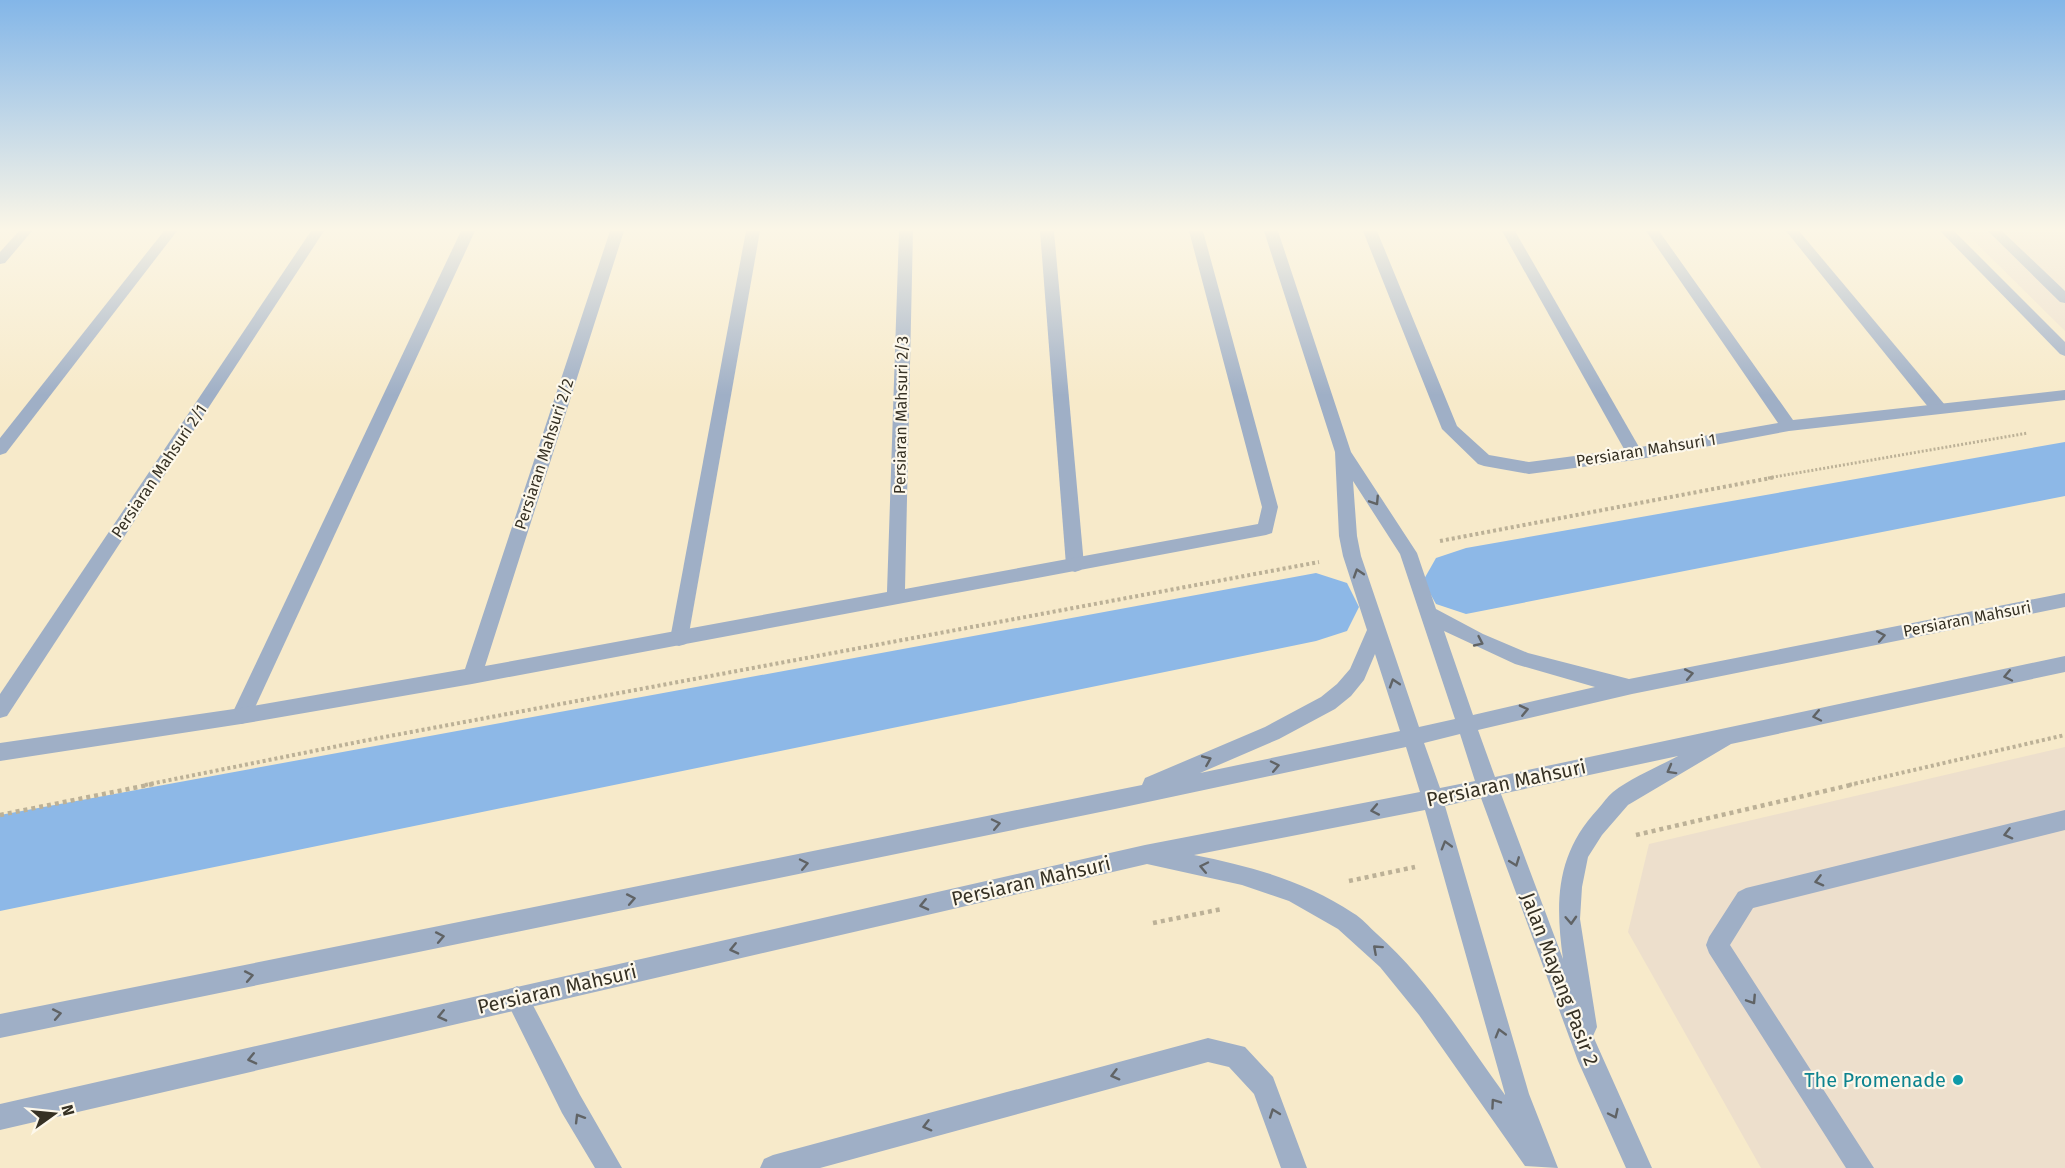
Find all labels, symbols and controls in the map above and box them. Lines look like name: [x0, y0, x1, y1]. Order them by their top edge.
street label: Persiaran Mahsuri 2/3: [890, 336, 912, 494]
street label: Persiaran Mahsuri 2/2: [511, 376, 577, 532]
street label: Persiaran Mahsuri 2/1: [107, 401, 211, 541]
street label: Persiaran Mahsuri 1: [1575, 430, 1717, 470]
one-way arrow: [1368, 495, 1380, 505]
one-way arrow: [1353, 568, 1365, 579]
street label: Persiaran Mahsuri: [1901, 597, 2033, 641]
one-way arrow: [1875, 630, 1885, 643]
one-way arrow: [1472, 634, 1483, 646]
one-way arrow: [1684, 668, 1694, 681]
one-way arrow: [2003, 669, 2013, 682]
one-way arrow: [1389, 678, 1402, 689]
one-way arrow: [1519, 705, 1529, 718]
one-way arrow: [1812, 709, 1822, 722]
street label: Persiaran Mahsuri: [1424, 754, 1588, 812]
one-way arrow: [1201, 756, 1212, 768]
one-way arrow: [1270, 760, 1280, 773]
one-way arrow: [1667, 763, 1677, 774]
one-way arrow: [1370, 803, 1380, 816]
one-way arrow: [990, 819, 1000, 832]
one-way arrow: [2003, 826, 2013, 839]
one-way arrow: [1441, 840, 1453, 851]
street label: Persiaran Mahsuri: [949, 851, 1113, 911]
one-way arrow: [1508, 856, 1521, 867]
one-way arrow: [799, 858, 809, 871]
one-way arrow: [1199, 861, 1209, 874]
one-way arrow: [1814, 873, 1824, 886]
street label: Jalan Mayang Pasir 2: [1516, 889, 1604, 1069]
one-way arrow: [626, 893, 636, 906]
one-way arrow: [920, 898, 930, 911]
one-way arrow: [1564, 916, 1577, 925]
one-way arrow: [434, 931, 444, 944]
one-way arrow: [730, 941, 740, 954]
one-way arrow: [1373, 945, 1384, 956]
street label: Persiaran Mahsuri: [475, 959, 639, 1019]
one-way arrow: [243, 970, 253, 983]
one-way arrow: [1745, 993, 1756, 1004]
one-way arrow: [52, 1008, 62, 1021]
one-way arrow: [437, 1008, 447, 1021]
one-way arrow: [1495, 1028, 1507, 1039]
one-way arrow: [247, 1052, 257, 1065]
one-way arrow: [1110, 1068, 1120, 1081]
place label: The Promenade: [1804, 1068, 1946, 1092]
marker: The Promenade: [1951, 1073, 1965, 1087]
north arrow: [24, 1084, 84, 1144]
one-way arrow: [1492, 1099, 1503, 1110]
text: N: [57, 1103, 79, 1118]
one-way arrow: [1607, 1107, 1619, 1118]
one-way arrow: [1269, 1108, 1282, 1119]
one-way arrow: [574, 1114, 586, 1124]
one-way arrow: [922, 1119, 932, 1132]

